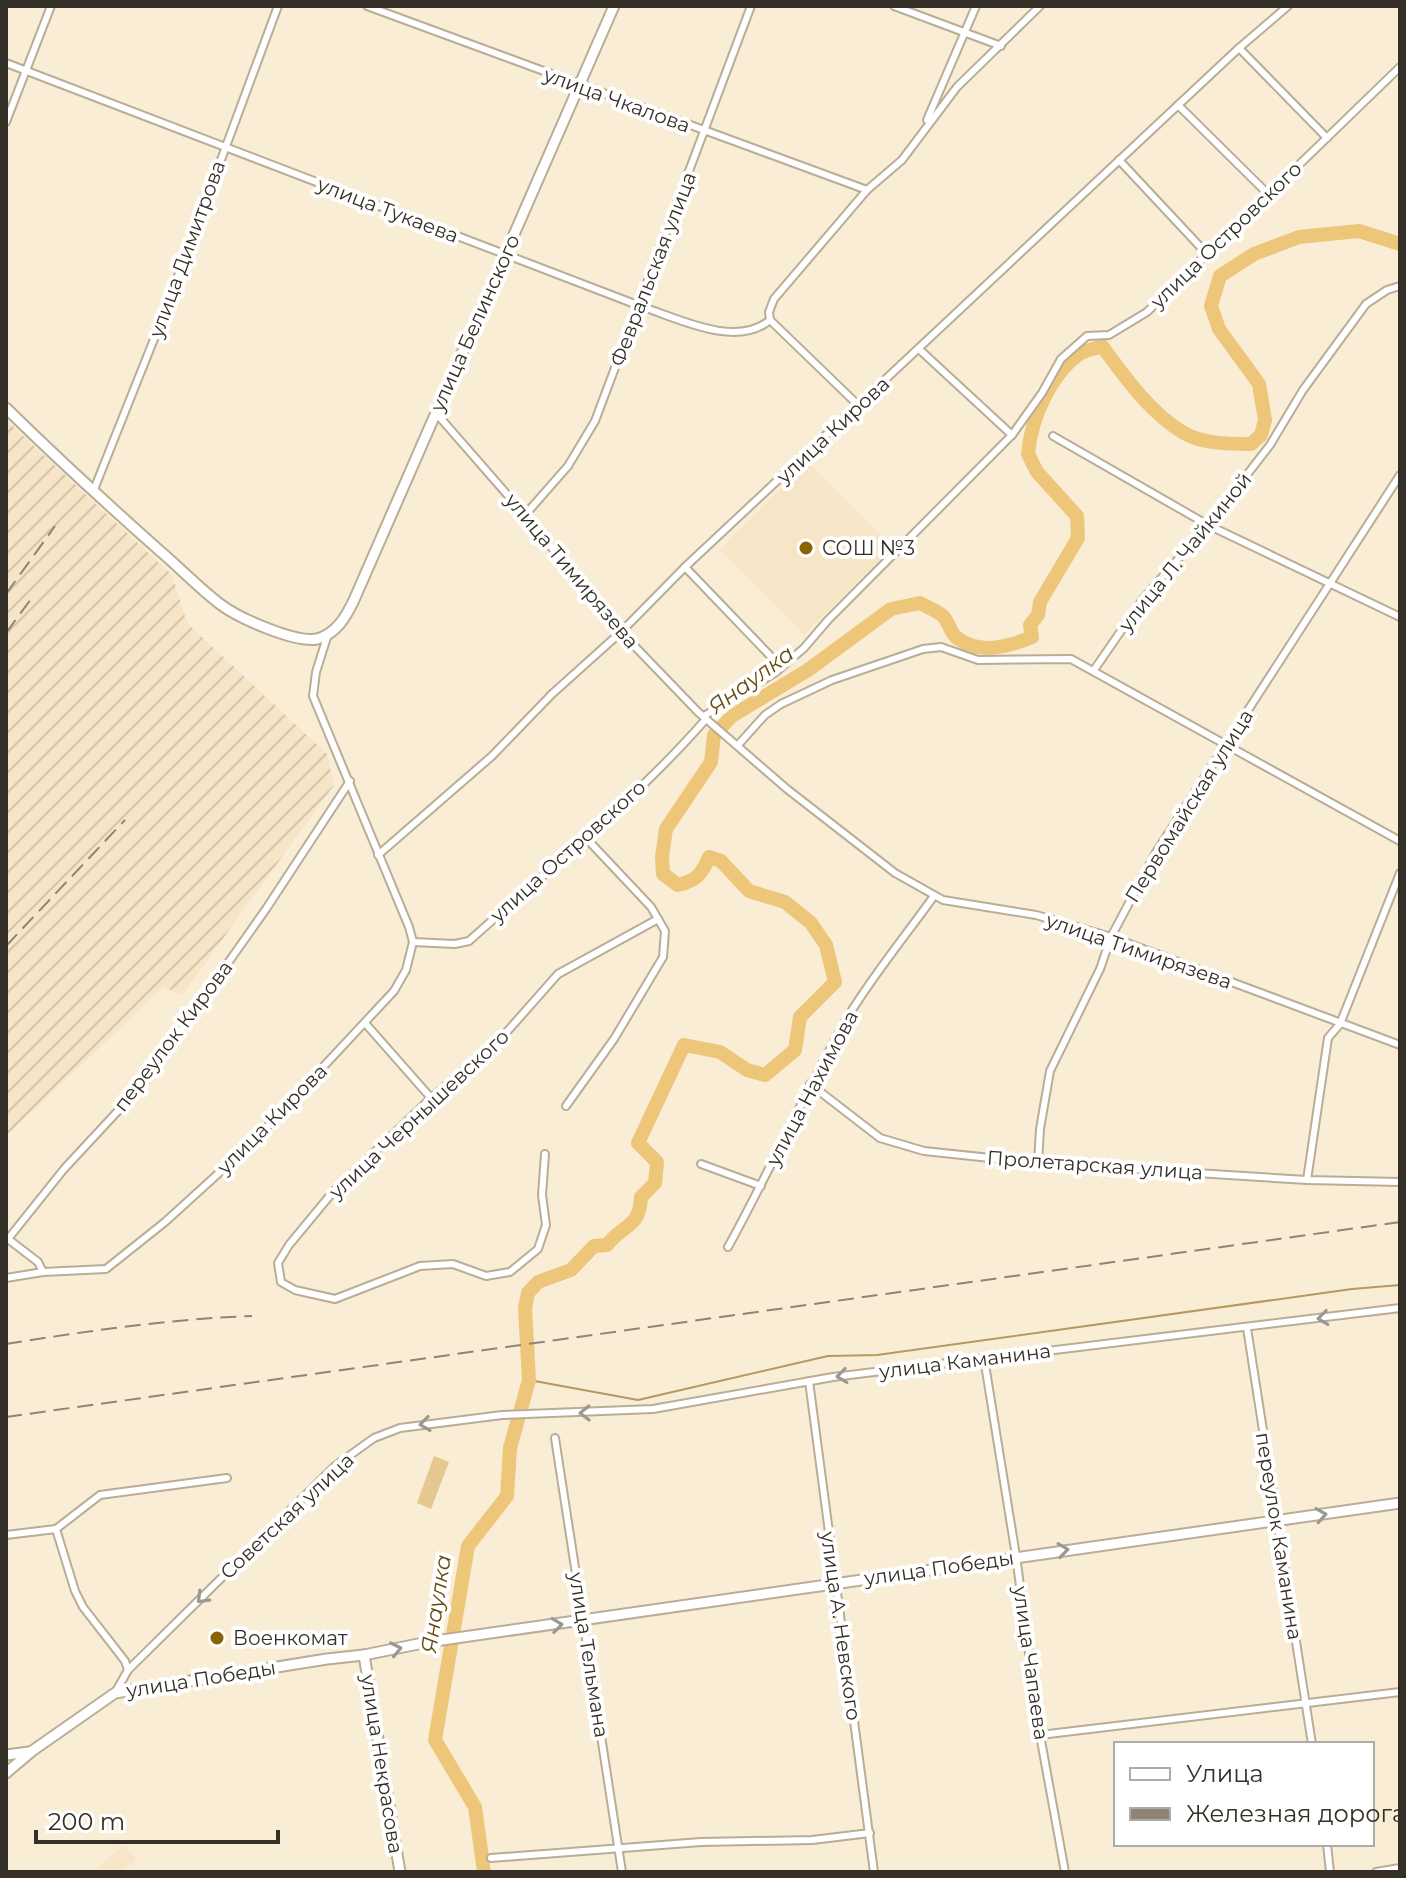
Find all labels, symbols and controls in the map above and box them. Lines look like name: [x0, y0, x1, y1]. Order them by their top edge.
street label: улица Чкалова: [539, 62, 694, 138]
street label: улица Димитрова: [143, 157, 230, 342]
street label: улица Островского: [1145, 157, 1307, 314]
street label: Февральская улица: [605, 168, 701, 370]
street label: улица Тукаева: [313, 172, 462, 248]
street label: улица Белинского: [425, 231, 525, 416]
street label: улица Кирова: [771, 372, 894, 489]
street label: улица Л. Чайкиной: [1113, 468, 1257, 637]
street label: улица Тимирязева: [500, 488, 644, 653]
place label: СОШ №3: [822, 536, 915, 560]
marker: СОШ №3: [797, 539, 815, 557]
water label: Янаулка: [703, 640, 799, 720]
street label: Первомайская улица: [1120, 705, 1258, 907]
street label: улица Островского: [485, 775, 651, 928]
street label: улица Тимирязева: [1042, 908, 1235, 994]
street label: переулок Кирова: [109, 956, 237, 1116]
street label: улица Нахимова: [760, 1006, 863, 1171]
street label: улица Чернышевского: [323, 1024, 514, 1204]
street label: улица Кирова: [211, 1059, 332, 1180]
street label: Пролетарская улица: [986, 1145, 1204, 1185]
one-way arrow: [1316, 1309, 1330, 1326]
street label: улица Каманина: [877, 1339, 1052, 1384]
one-way arrow: [835, 1367, 848, 1384]
one-way arrow: [578, 1404, 591, 1422]
one-way arrow: [418, 1415, 431, 1432]
street label: переулок Каманина: [1251, 1430, 1307, 1642]
street label: Советская улица: [215, 1448, 359, 1584]
one-way arrow: [1314, 1507, 1327, 1524]
street label: улица А. Невского: [816, 1529, 866, 1722]
one-way arrow: [1056, 1542, 1070, 1559]
street label: улица Победы: [862, 1546, 1015, 1591]
water label: Янаулка: [415, 1553, 457, 1655]
street label: улица Тельмана: [564, 1570, 614, 1739]
street label: улица Чапаева: [1008, 1584, 1054, 1741]
one-way arrow: [197, 1588, 211, 1603]
one-way arrow: [550, 1617, 563, 1634]
place label: Военкомат: [233, 1626, 348, 1650]
marker: Военкомат: [208, 1629, 226, 1647]
one-way arrow: [389, 1641, 402, 1658]
street label: улица Победы: [124, 1655, 277, 1703]
street label: улица Некрасова: [356, 1672, 408, 1855]
legend: [1114, 1742, 1374, 1846]
text: Улица: [1186, 1759, 1264, 1788]
scale bar: [36, 1794, 278, 1844]
text: Железная дорога: [1186, 1799, 1406, 1828]
text: 200 m: [48, 1807, 125, 1836]

